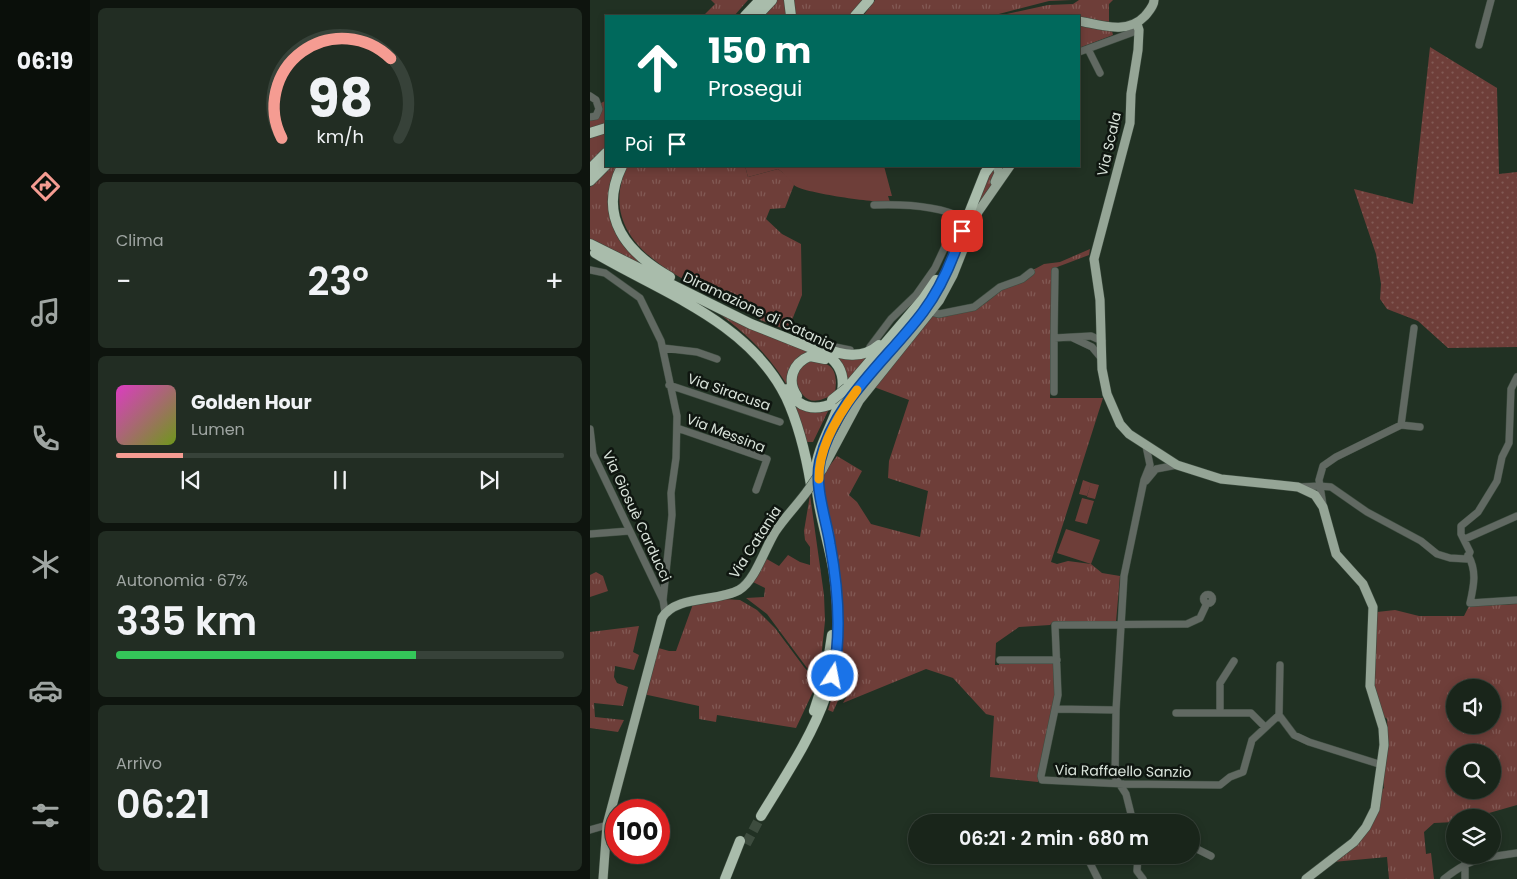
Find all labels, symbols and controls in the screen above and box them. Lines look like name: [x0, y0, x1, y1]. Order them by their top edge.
text: 150 m: [708, 26, 811, 75]
icon: ahead: [625, 35, 690, 100]
text: 06:19: [17, 46, 73, 77]
text: 98: [307, 62, 373, 135]
text: Prosegui: [708, 73, 803, 104]
street label: Via Scala: [1092, 110, 1126, 178]
text: km/h: [316, 124, 364, 149]
icon: arrive: [663, 130, 691, 158]
text: Poi: [625, 131, 653, 158]
icon: directions: [28, 169, 63, 204]
pin: [941, 210, 983, 252]
icon: arrive: [948, 217, 976, 245]
text: Clima: [116, 229, 164, 252]
text: 23°: [307, 255, 369, 308]
text: −: [116, 262, 131, 301]
text: +: [545, 262, 564, 301]
street label: Diramazione di Catania: [680, 267, 838, 355]
icon: music: [28, 295, 63, 330]
street label: Via Siracusa: [685, 368, 773, 416]
text: Golden Hour: [191, 389, 312, 416]
street label: Via Messina: [684, 409, 768, 457]
text: Lumen: [191, 418, 245, 441]
icon: phone: [28, 421, 63, 456]
street label: Via Giosuè Carducci: [598, 447, 676, 585]
icon: previous: [177, 466, 205, 494]
icon: pause: [326, 466, 354, 494]
icon: next: [475, 466, 503, 494]
street label: Via Catania: [724, 502, 786, 582]
icon: climate: [28, 547, 63, 582]
text: Autonomia · 67%: [116, 569, 248, 592]
text: 335 km: [116, 595, 257, 648]
position arrow: [806, 649, 858, 701]
icon: car: [28, 673, 63, 708]
map controls: [1446, 679, 1501, 864]
button: sound: [1446, 679, 1501, 734]
button: search: [1446, 744, 1501, 799]
text: Arrivo: [116, 752, 162, 775]
street label: Via Raffaello Sanzio: [1055, 760, 1191, 782]
text: 06:21: [116, 778, 210, 831]
icon: filters: [28, 798, 63, 833]
speed limit sign: 100: [605, 799, 670, 864]
button: layers: [1446, 809, 1501, 864]
text: 06:21 · 2 min · 680 m: [959, 825, 1149, 852]

